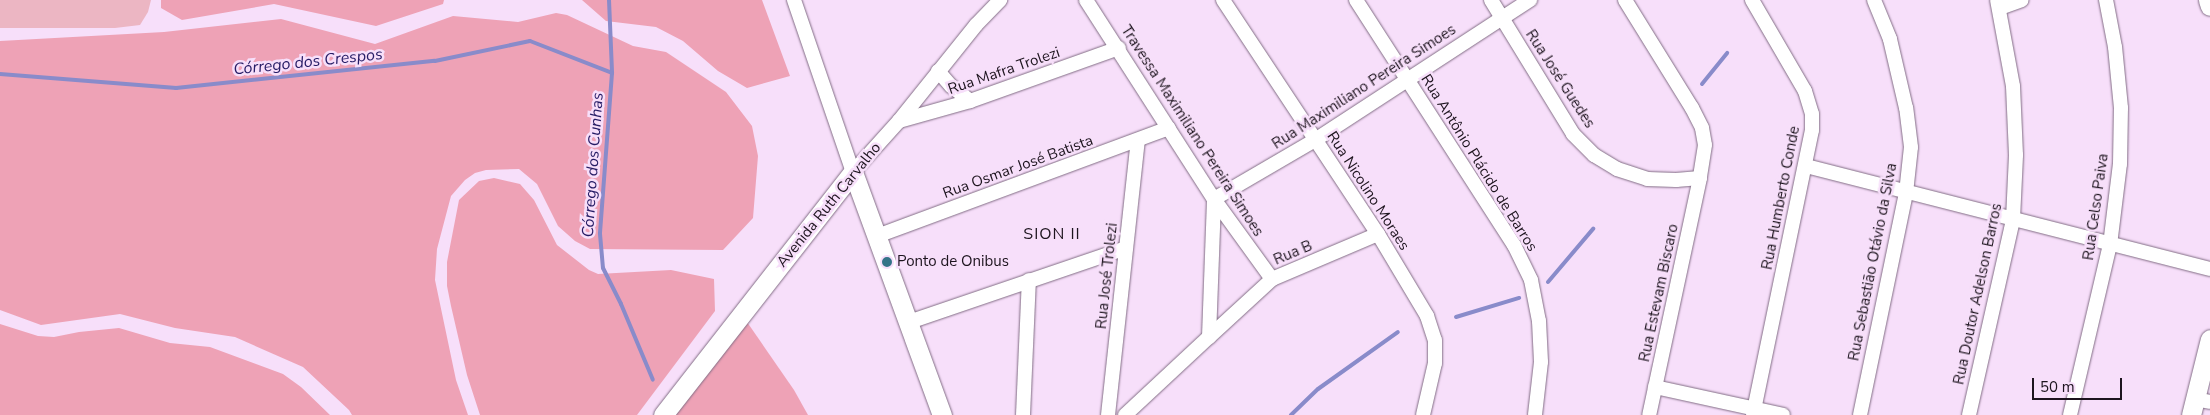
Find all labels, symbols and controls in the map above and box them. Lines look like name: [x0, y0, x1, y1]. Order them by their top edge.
street label: Rua Maximiliano Pereira Simoes: [1269, 21, 1459, 153]
street label: Travessa Maximiliano Pereira Simoes: [1117, 22, 1267, 240]
street label: Rua José Guedes: [1521, 26, 1599, 132]
street label: Rua Mafra Trolezi: [946, 43, 1062, 99]
water label: Córrego dos Crespos: [232, 45, 384, 79]
street label: Rua Antônio Plácido de Barros: [1417, 71, 1541, 255]
water label: Córrego dos Cunhas: [578, 92, 608, 238]
street label: Rua Humberto Conde: [1758, 125, 1804, 271]
street label: Rua Nicolino Moraes: [1323, 128, 1413, 254]
street label: Rua Osmar José Batista: [940, 131, 1096, 203]
street label: Avenida Ruth Carvalho: [773, 139, 885, 271]
street label: Rua Celso Paiva: [2080, 152, 2112, 262]
street label: Rua Sebastião Otávio da Silva: [1845, 162, 1901, 362]
street label: Rua Doutor Adelson Barros: [1950, 202, 2006, 386]
street label: Rua José Trolezi: [1092, 222, 1122, 330]
street label: Rua Estevam Biscaro: [1636, 222, 1682, 364]
district label: SION II: [1022, 224, 1082, 244]
street label: Rua B: [1271, 237, 1315, 269]
place label: Ponto de Onibus: [897, 253, 1009, 271]
marker: Ponto de Onibus: [881, 256, 893, 268]
scale bar: [2035, 368, 2125, 400]
text: 50 m: [2040, 377, 2075, 397]

